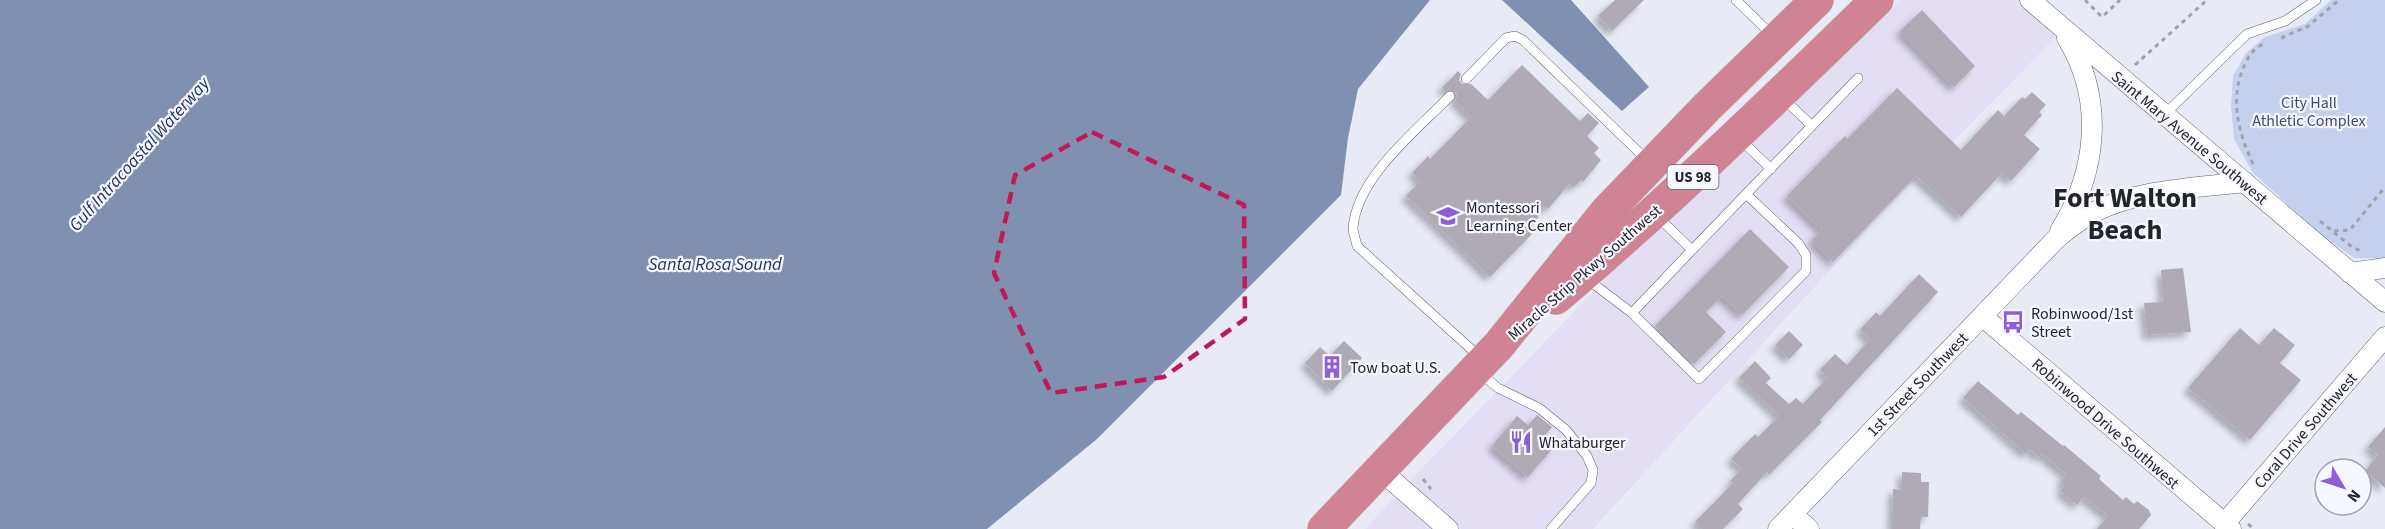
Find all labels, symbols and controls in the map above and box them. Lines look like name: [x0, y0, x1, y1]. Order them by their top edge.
street label: Saint Mary Avenue Southwest: [2106, 66, 2273, 210]
water label: Gulf Intracoastal Waterway: [63, 71, 216, 237]
park label: City Hall Athletic Complex: [2252, 92, 2366, 132]
road number: US 98: [1668, 165, 1718, 189]
district label: Fort Walton Beach: [2053, 178, 2197, 250]
place label: Montessori Learning Center: [1466, 197, 1573, 237]
street label: Miracle Strip Pkwy Southwest: [1503, 200, 1667, 346]
school or university icon: Montessori Learning Center: [1435, 203, 1461, 229]
water label: Santa Rosa Sound: [648, 252, 782, 277]
place label: Robinwood/1st Street: [2031, 303, 2134, 343]
bus stop icon: Robinwood/1st Street: [2000, 309, 2026, 335]
street label: 1st Street Southwest: [1862, 327, 1974, 442]
street label: Robinwood Drive Southwest: [2027, 353, 2184, 494]
building icon: Tow boat U.S.: [1319, 354, 1345, 380]
place label: Tow boat U.S.: [1350, 357, 1441, 379]
street label: Coral Drive Southwest: [2249, 367, 2363, 494]
restaurant icon: Whataburger: [1508, 429, 1534, 455]
place label: Whataburger: [1539, 432, 1626, 454]
north arrow: [2313, 457, 2373, 517]
text: N: [2342, 485, 2366, 507]

